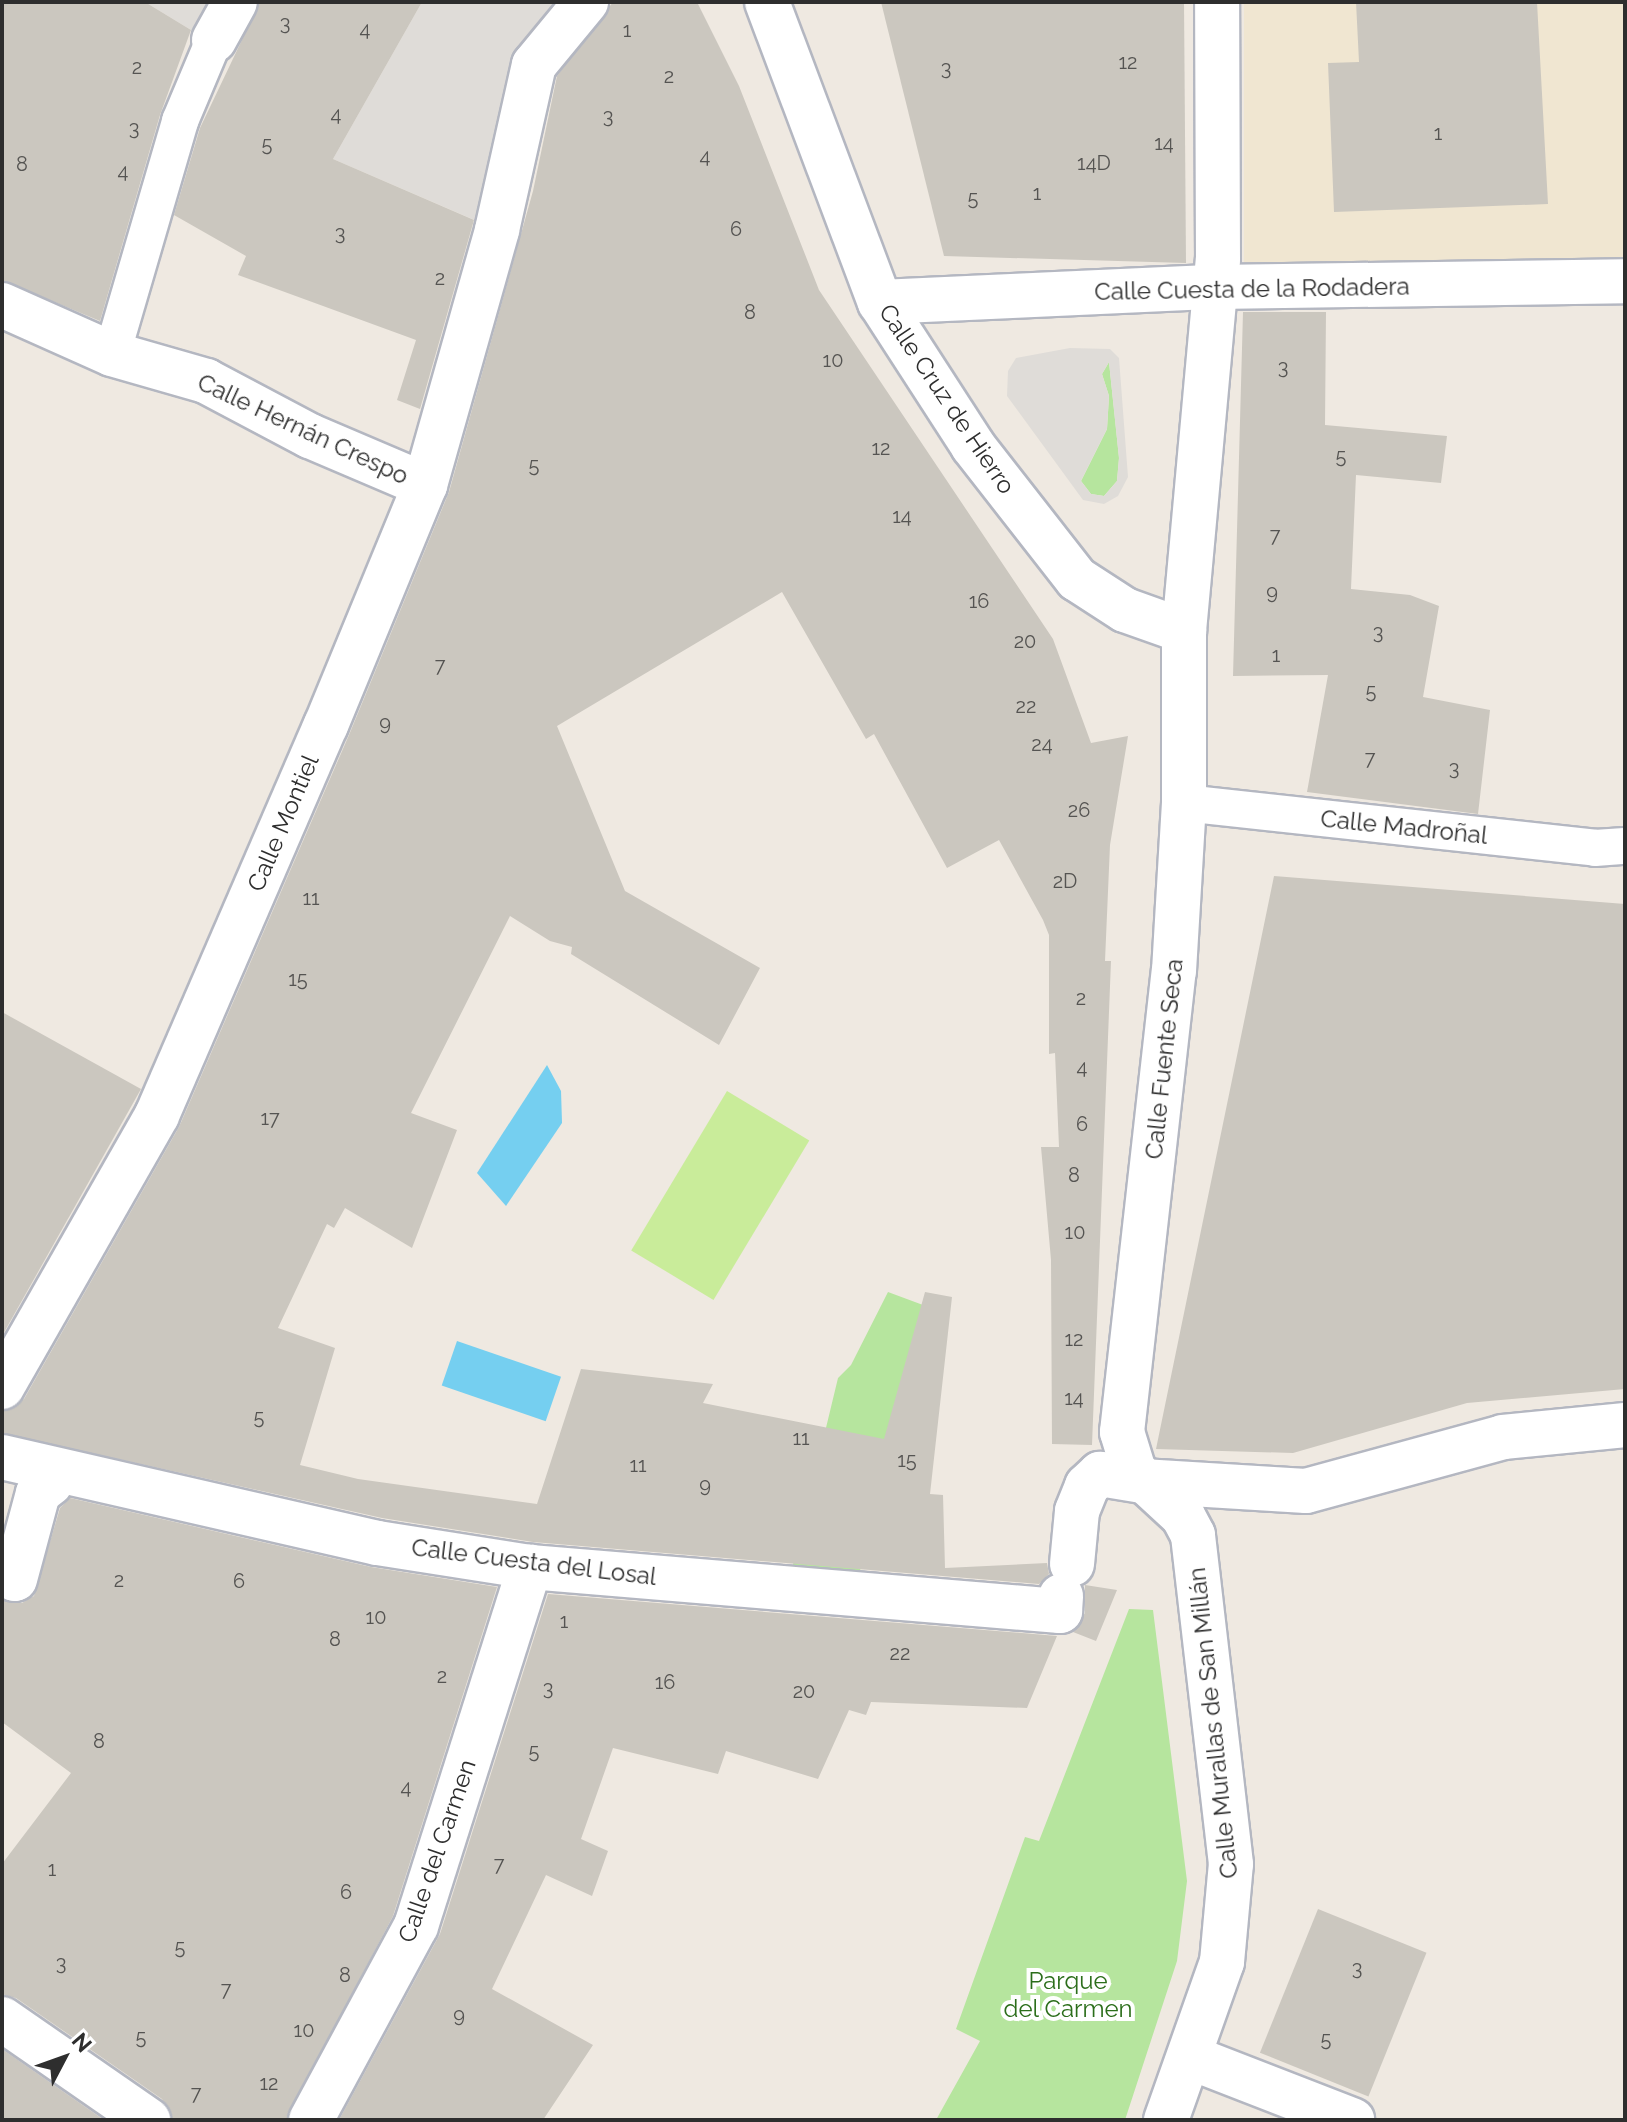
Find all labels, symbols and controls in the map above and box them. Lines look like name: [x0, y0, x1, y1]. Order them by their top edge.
house number: 3: [280, 11, 290, 35]
house number: 4: [360, 17, 370, 41]
house number: 1: [623, 18, 631, 42]
house number: 12: [1119, 50, 1137, 74]
house number: 2: [132, 55, 142, 79]
house number: 3: [941, 56, 951, 80]
house number: 2: [664, 64, 674, 88]
house number: 4: [331, 102, 341, 126]
house number: 3: [603, 104, 613, 128]
house number: 3: [129, 116, 139, 140]
house number: 1: [1434, 121, 1442, 145]
house number: 14: [1154, 131, 1174, 155]
house number: 5: [262, 132, 272, 156]
house number: 4: [700, 144, 710, 168]
house number: 14D: [1077, 151, 1111, 175]
house number: 8: [16, 152, 28, 176]
house number: 4: [118, 159, 128, 183]
house number: 1: [1033, 181, 1041, 205]
house number: 5: [968, 186, 978, 210]
house number: 6: [730, 217, 742, 241]
house number: 3: [335, 221, 345, 245]
house number: 2: [435, 266, 445, 290]
street label: Calle Cuesta de la Rodadera: [1094, 272, 1410, 306]
street label: Calle Cruz de Hierro: [873, 299, 1021, 499]
house number: 8: [744, 300, 756, 324]
house number: 10: [823, 348, 843, 372]
house number: 3: [1278, 355, 1288, 379]
street label: Calle Hernán Crespo: [193, 367, 413, 491]
house number: 12: [872, 436, 890, 460]
house number: 5: [1336, 444, 1346, 468]
house number: 5: [529, 453, 539, 477]
house number: 14: [892, 504, 912, 528]
house number: 7: [1270, 523, 1280, 547]
house number: 9: [1266, 580, 1278, 604]
house number: 16: [969, 589, 989, 613]
house number: 3: [1373, 620, 1383, 644]
house number: 20: [1014, 629, 1036, 653]
house number: 1: [1272, 643, 1280, 667]
house number: 7: [435, 653, 445, 677]
house number: 5: [1366, 679, 1376, 703]
house number: 22: [1016, 694, 1036, 718]
house number: 9: [379, 711, 391, 735]
house number: 24: [1031, 732, 1053, 756]
house number: 7: [1365, 746, 1375, 770]
street label: Calle Montiel: [241, 750, 325, 896]
house number: 3: [1449, 756, 1459, 780]
house number: 26: [1068, 798, 1090, 822]
street label: Calle Madroñal: [1319, 804, 1489, 850]
house number: 2D: [1053, 869, 1077, 893]
house number: 11: [302, 886, 320, 910]
street label: Calle Fuente Seca: [1139, 957, 1189, 1161]
house number: 15: [288, 967, 308, 991]
house number: 2: [1076, 986, 1086, 1010]
house number: 4: [1077, 1055, 1087, 1079]
house number: 17: [260, 1106, 280, 1130]
house number: 6: [1076, 1112, 1088, 1136]
house number: 8: [1068, 1163, 1080, 1187]
house number: 10: [1065, 1220, 1085, 1244]
house number: 12: [1065, 1327, 1083, 1351]
house number: 14: [1064, 1386, 1084, 1410]
house number: 5: [254, 1405, 264, 1429]
house number: 11: [792, 1426, 810, 1450]
house number: 15: [897, 1448, 917, 1472]
house number: 11: [629, 1453, 647, 1477]
house number: 9: [699, 1473, 711, 1497]
street label: Calle Cuesta del Losal: [410, 1533, 658, 1591]
street label: Calle Murallas de San Millán: [1182, 1566, 1244, 1880]
house number: 2: [114, 1568, 124, 1592]
house number: 6: [233, 1569, 245, 1593]
house number: 10: [366, 1605, 386, 1629]
house number: 1: [560, 1609, 568, 1633]
house number: 8: [329, 1627, 341, 1651]
house number: 22: [890, 1641, 910, 1665]
house number: 2: [437, 1664, 447, 1688]
house number: 16: [655, 1670, 675, 1694]
house number: 3: [543, 1676, 553, 1700]
house number: 20: [793, 1679, 815, 1703]
house number: 8: [93, 1729, 105, 1753]
house number: 5: [529, 1739, 539, 1763]
street label: Calle del Carmen: [392, 1755, 482, 1947]
house number: 4: [401, 1775, 411, 1799]
house number: 7: [494, 1852, 504, 1876]
house number: 1: [48, 1857, 56, 1881]
house number: 6: [340, 1880, 352, 1904]
house number: 5: [175, 1935, 185, 1959]
house number: 3: [56, 1951, 66, 1975]
house number: 3: [1352, 1956, 1362, 1980]
house number: 8: [339, 1963, 351, 1987]
park label: Parque del Carmen: [1003, 1967, 1133, 2023]
house number: 7: [221, 1977, 231, 2001]
house number: 9: [453, 2003, 465, 2027]
north arrow: [24, 2018, 104, 2098]
house number: 10: [294, 2018, 314, 2042]
house number: 5: [136, 2025, 146, 2049]
text: N: [67, 2027, 97, 2057]
house number: 5: [1321, 2027, 1331, 2051]
house number: 12: [260, 2071, 278, 2095]
house number: 7: [191, 2081, 201, 2105]

